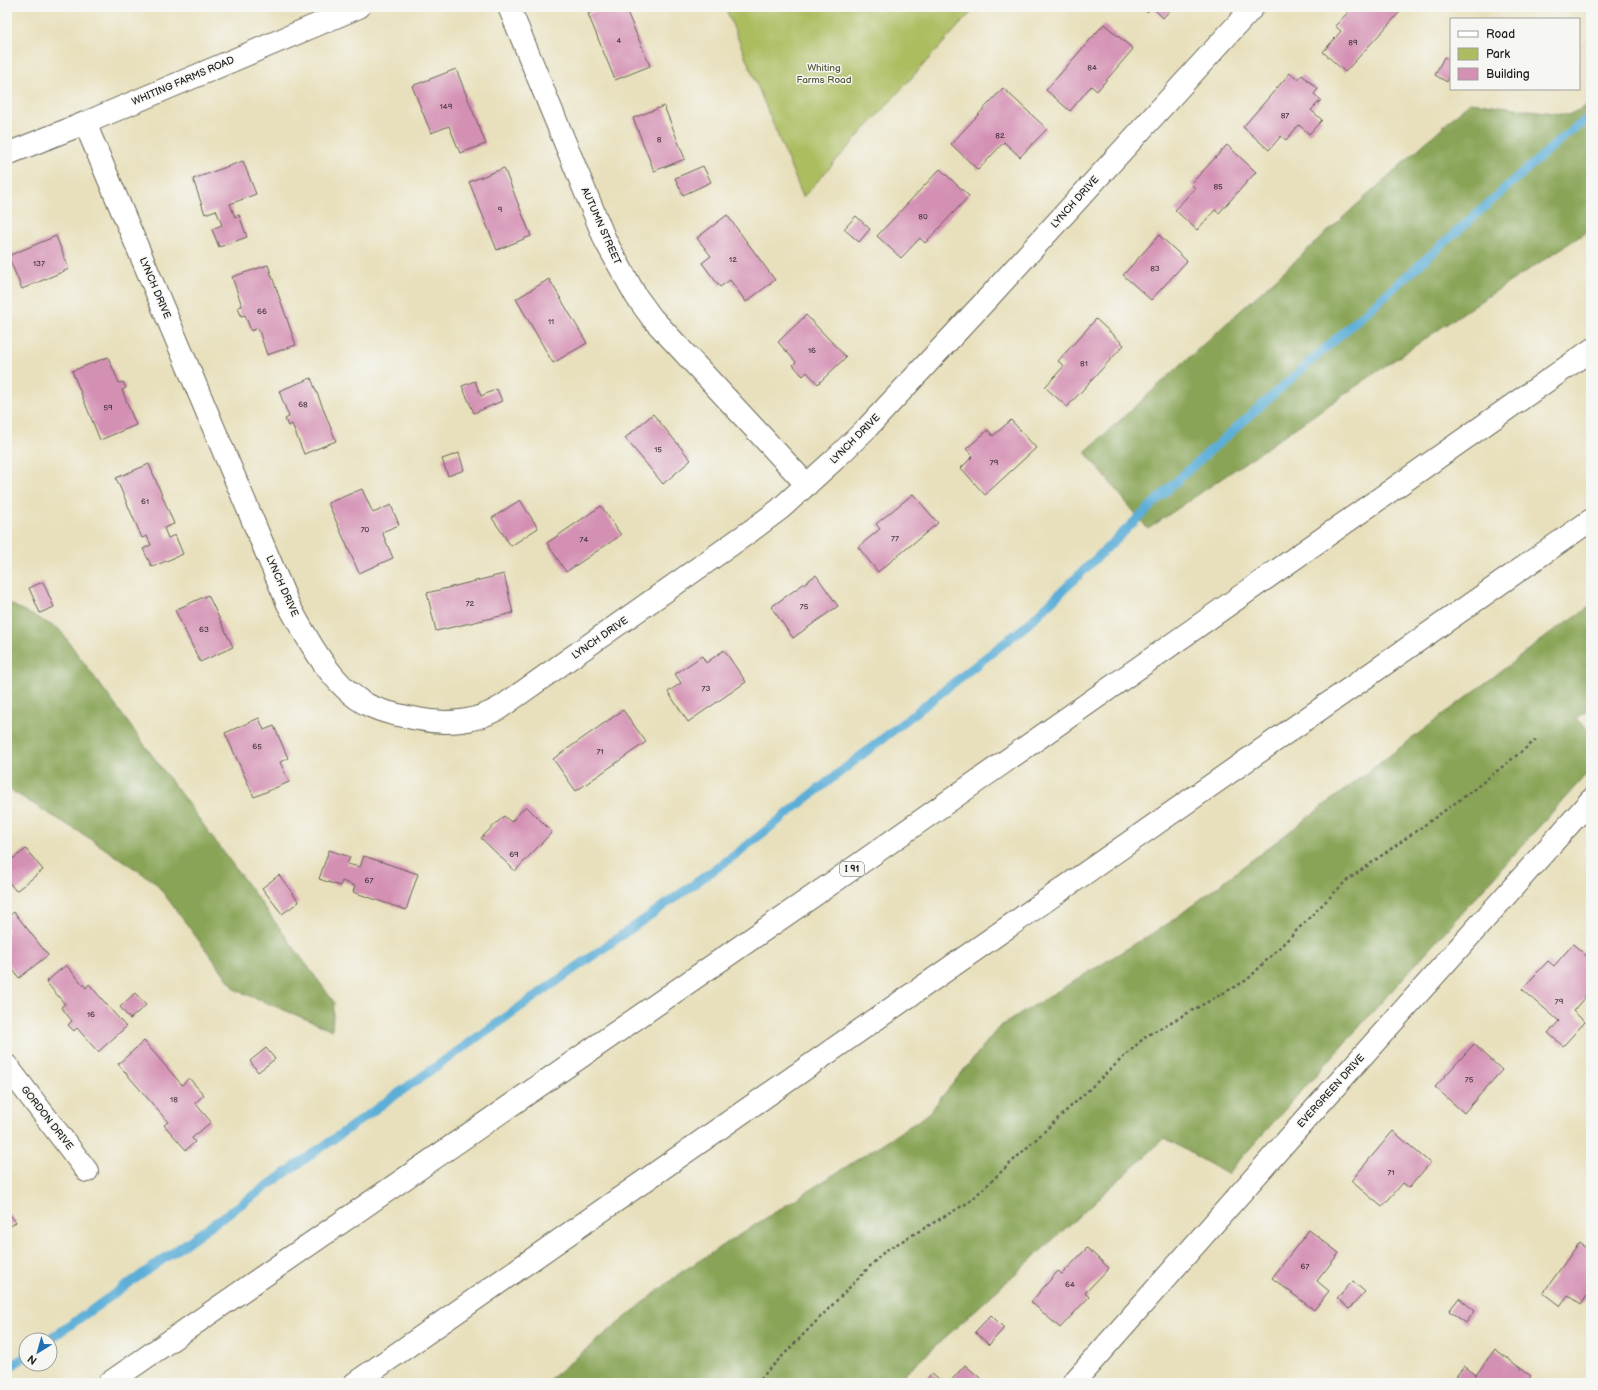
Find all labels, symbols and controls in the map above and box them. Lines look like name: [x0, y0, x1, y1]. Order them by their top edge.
legend: [1450, 18, 1580, 90]
text: Road: [1486, 27, 1515, 42]
house number: 4: [617, 36, 622, 45]
house number: 89: [1348, 38, 1358, 47]
text: Park: [1486, 47, 1510, 62]
street label: WHITING FARMS ROAD: [130, 54, 236, 108]
park label: Whiting Farms Road: [796, 62, 852, 86]
house number: 84: [1087, 63, 1097, 72]
text: Building: [1486, 67, 1530, 82]
house number: 149: [440, 102, 453, 111]
house number: 87: [1281, 111, 1289, 120]
house number: 82: [995, 131, 1005, 140]
house number: 8: [657, 135, 662, 144]
street label: LYNCH DRIVE: [1049, 173, 1102, 230]
house number: 85: [1213, 182, 1223, 191]
street label: AUTUMN STREET: [579, 185, 623, 267]
house number: 9: [498, 205, 503, 214]
house number: 80: [918, 212, 928, 221]
street label: LYNCH DRIVE: [137, 255, 173, 321]
house number: 12: [729, 255, 737, 264]
house number: 137: [33, 259, 45, 268]
house number: 83: [1150, 264, 1160, 273]
house number: 66: [257, 307, 267, 316]
house number: 11: [548, 317, 554, 326]
house number: 16: [808, 346, 816, 355]
house number: 81: [1080, 359, 1088, 368]
house number: 68: [298, 400, 308, 409]
house number: 59: [103, 403, 113, 412]
street label: LYNCH DRIVE: [828, 411, 883, 466]
house number: 15: [654, 445, 662, 454]
house number: 79: [990, 458, 999, 467]
house number: 61: [141, 497, 149, 506]
house number: 70: [361, 525, 370, 534]
house number: 77: [891, 534, 899, 543]
house number: 74: [580, 535, 589, 544]
street label: LYNCH DRIVE: [263, 554, 301, 619]
house number: 72: [466, 599, 475, 608]
house number: 75: [800, 602, 809, 611]
street label: LYNCH DRIVE: [570, 614, 631, 662]
house number: 63: [199, 625, 209, 634]
house number: 73: [702, 684, 710, 693]
house number: 65: [252, 742, 262, 751]
house number: 71: [596, 747, 604, 756]
house number: 69: [509, 850, 519, 859]
road number: I 91: [840, 862, 864, 876]
house number: 67: [365, 876, 373, 885]
house number: 79: [1555, 997, 1564, 1006]
house number: 16: [87, 1010, 95, 1019]
street label: EVERGREEN DRIVE: [1295, 1051, 1367, 1130]
house number: 75: [1465, 1075, 1474, 1084]
street label: GORDON DRIVE: [18, 1084, 76, 1153]
house number: 18: [170, 1095, 178, 1104]
house number: 71: [1387, 1168, 1395, 1177]
house number: 67: [1301, 1262, 1309, 1271]
house number: 64: [1065, 1280, 1075, 1289]
north arrow: [18, 1332, 58, 1372]
text: N: [25, 1352, 39, 1367]

